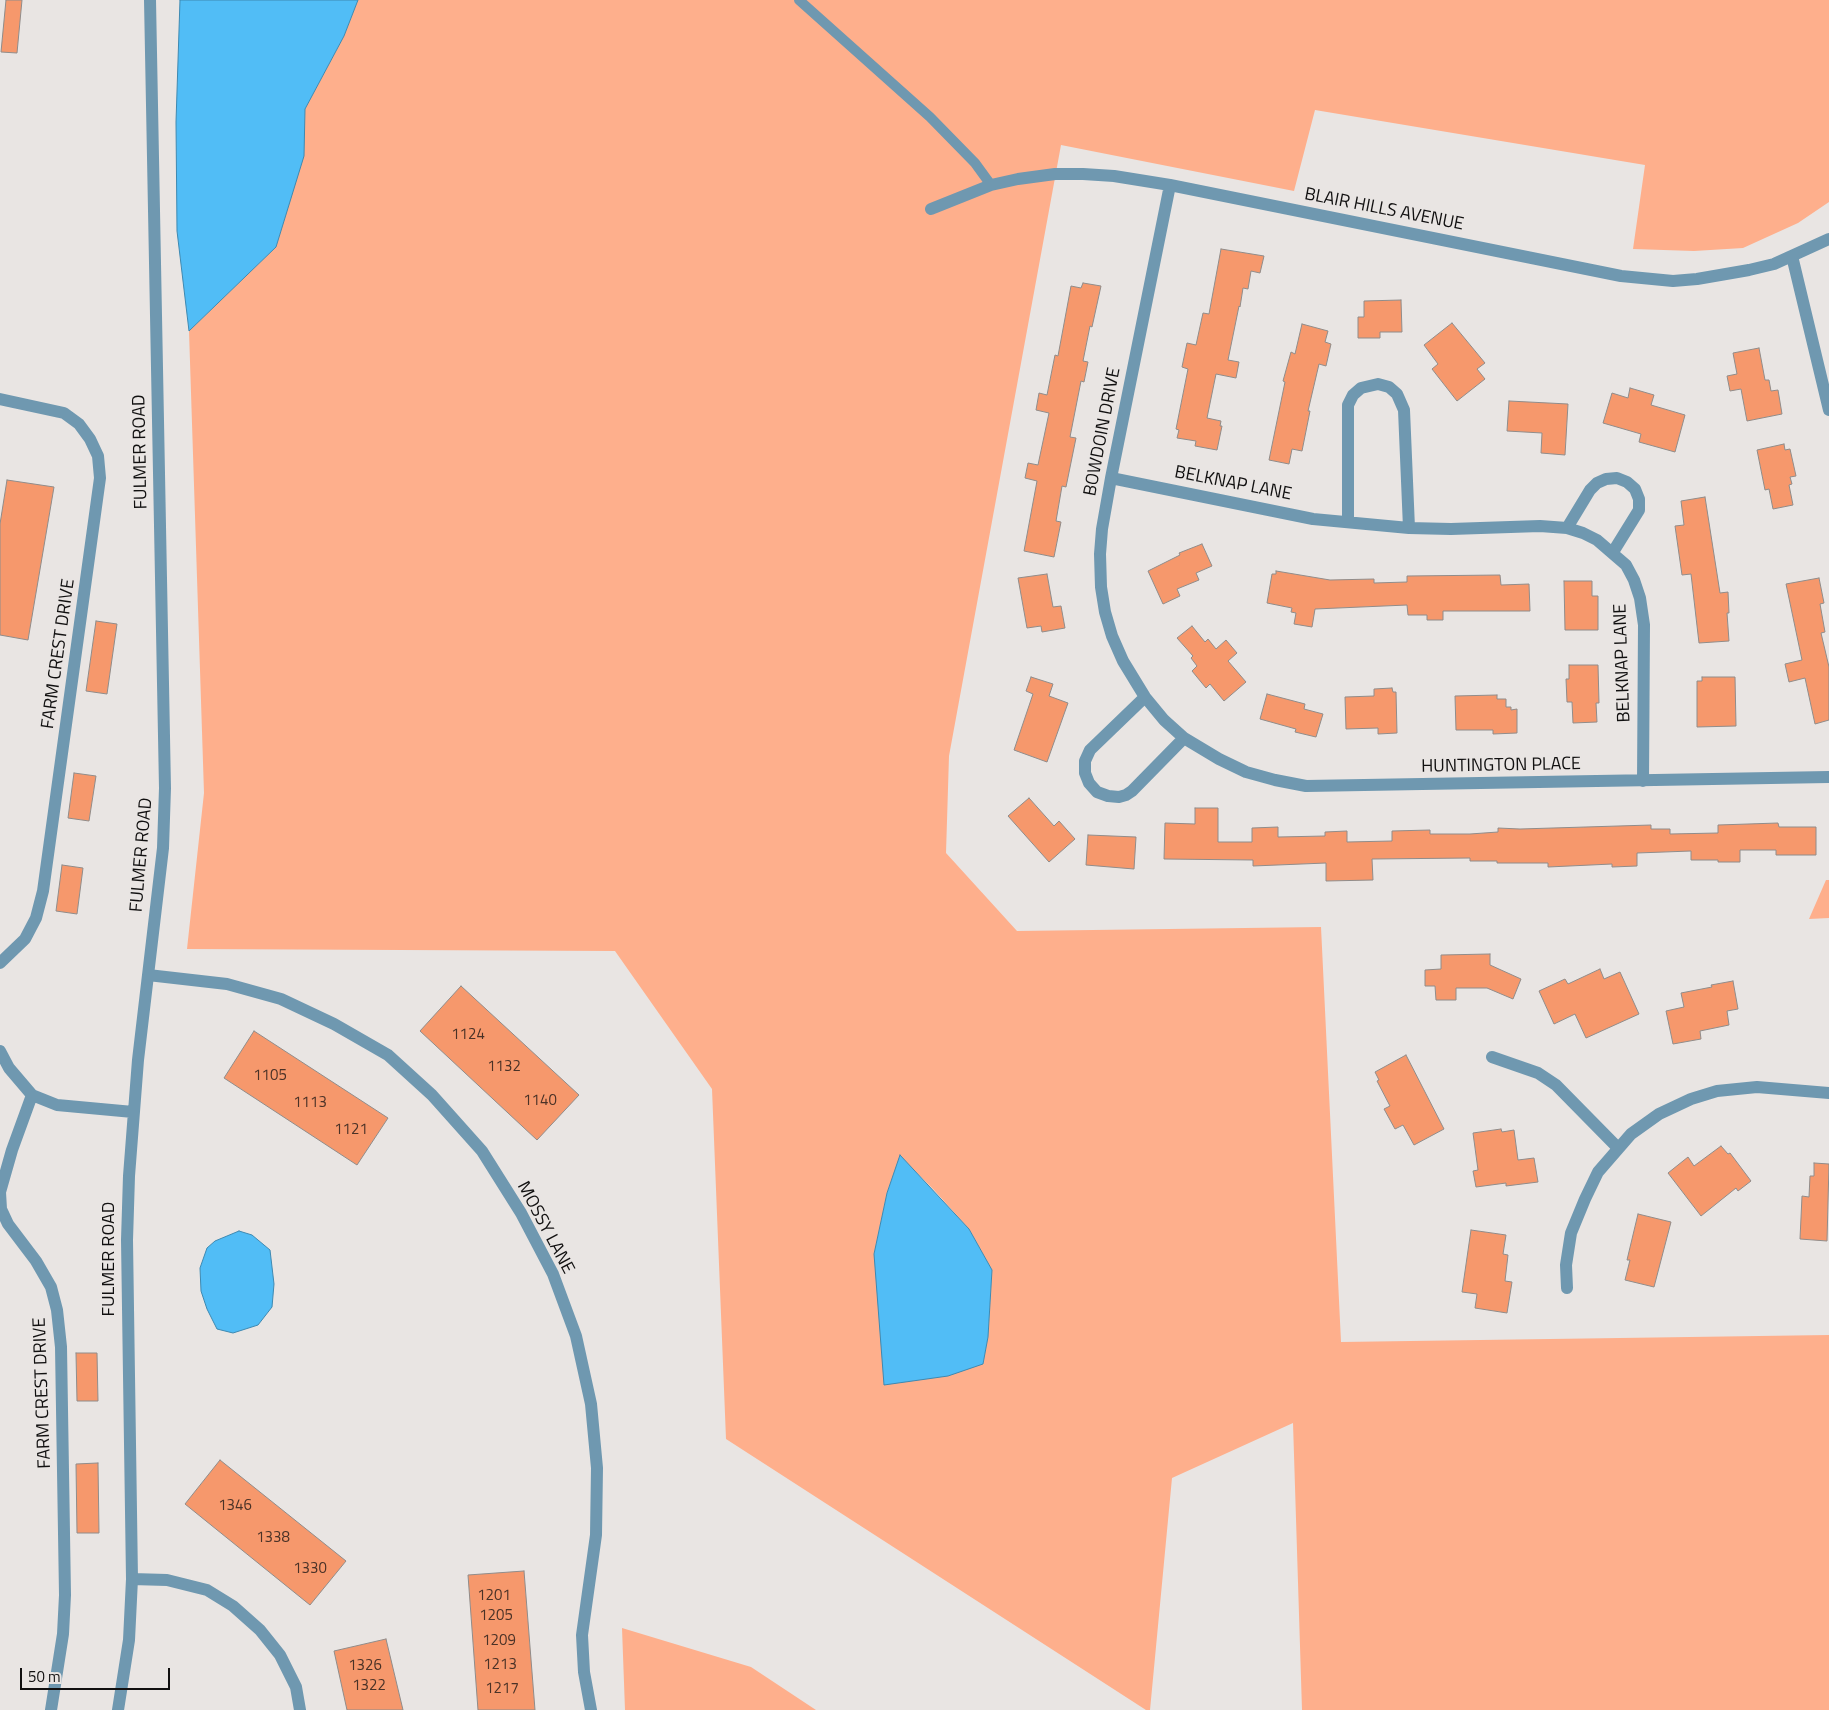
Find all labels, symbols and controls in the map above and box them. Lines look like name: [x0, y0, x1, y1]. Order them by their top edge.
street label: BLAIR HILLS AVENUE: [1303, 184, 1465, 236]
street label: BOWDOIN DRIVE: [1080, 366, 1126, 498]
street label: FULMER ROAD: [129, 394, 153, 510]
street label: BELKNAP LANE: [1173, 462, 1293, 506]
street label: FARM CREST DRIVE: [38, 578, 80, 730]
street label: BELKNAP LANE: [1610, 603, 1636, 723]
street label: HUNTINGTON PLACE: [1421, 754, 1581, 778]
street label: FULMER ROAD: [126, 797, 158, 913]
house number: 1124: [451, 1026, 485, 1044]
house number: 1132: [487, 1058, 521, 1076]
house number: 1105: [253, 1067, 287, 1085]
house number: 1140: [523, 1092, 557, 1110]
house number: 1113: [293, 1094, 327, 1112]
house number: 1121: [334, 1121, 368, 1139]
street label: MOSSY LANE: [512, 1178, 578, 1278]
street label: FULMER ROAD: [99, 1202, 121, 1316]
street label: FARM CREST DRIVE: [30, 1317, 56, 1469]
house number: 1346: [218, 1497, 252, 1515]
house number: 1338: [256, 1529, 290, 1547]
house number: 1330: [293, 1560, 327, 1578]
house number: 1201: [477, 1587, 511, 1605]
house number: 1205: [479, 1607, 513, 1625]
house number: 1209: [482, 1632, 516, 1650]
house number: 1213: [483, 1656, 517, 1674]
house number: 1326: [348, 1657, 382, 1675]
scale bar: [22, 1658, 172, 1690]
text: 50 m: [28, 1665, 61, 1688]
house number: 1322: [352, 1677, 386, 1695]
house number: 1217: [485, 1680, 519, 1698]

